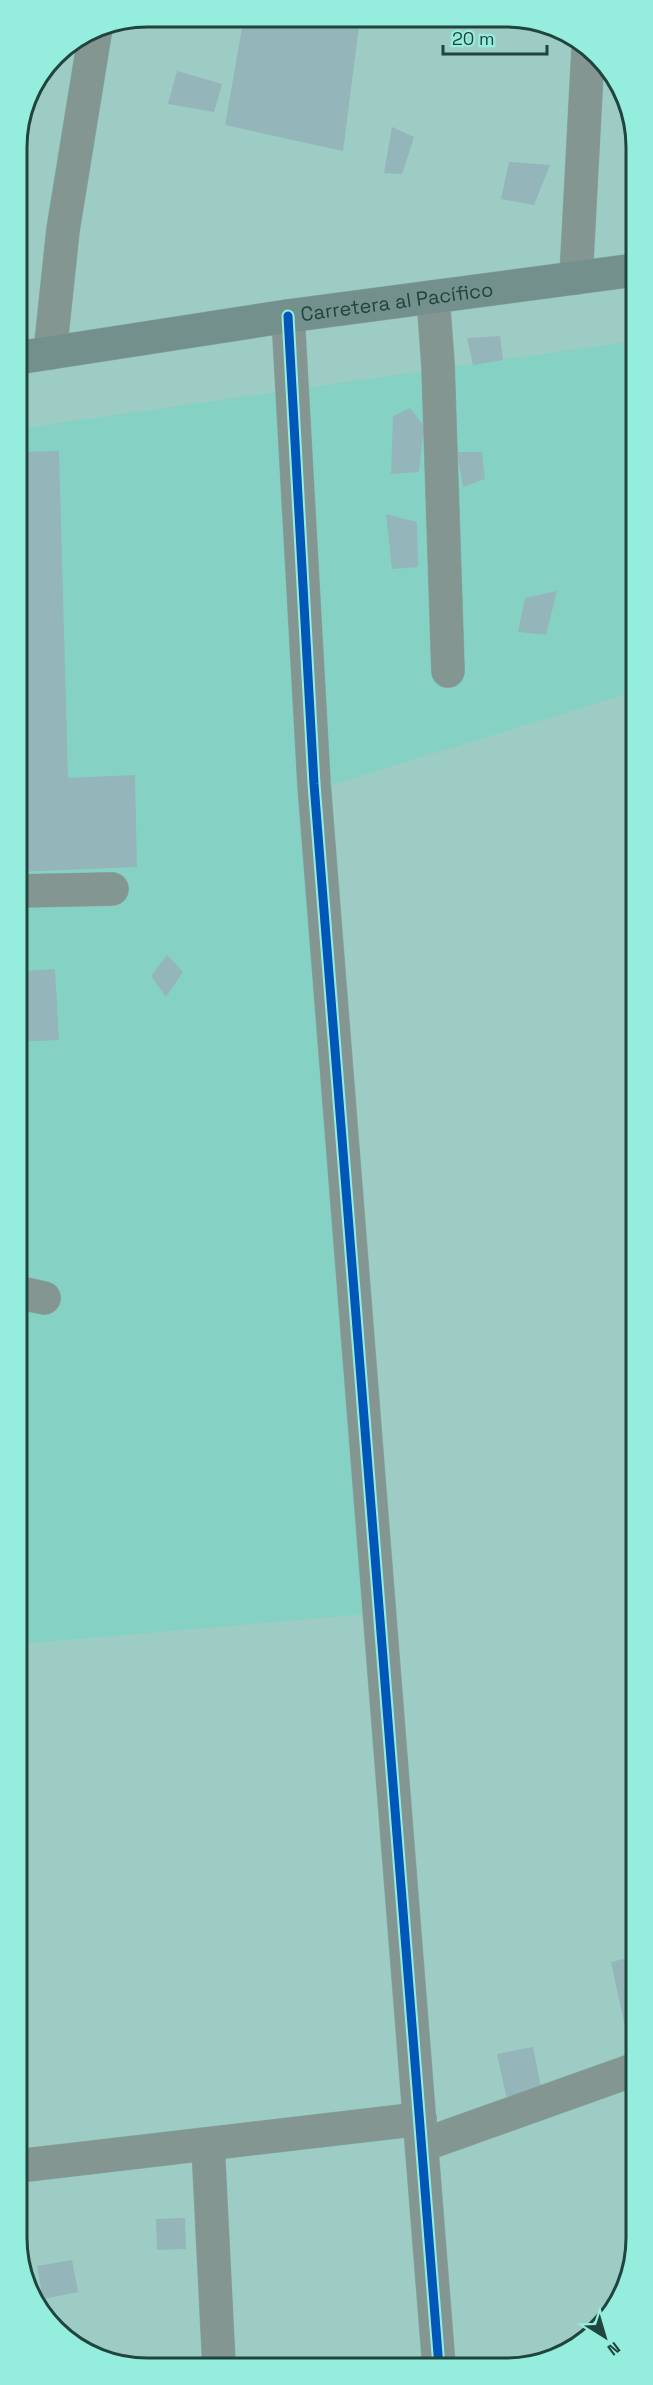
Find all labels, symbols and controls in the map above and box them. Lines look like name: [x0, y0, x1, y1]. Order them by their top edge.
scale bar: [443, 18, 546, 56]
text: 20 m: [452, 27, 495, 50]
street label: Carretera al Pacífico: [299, 276, 495, 327]
north arrow: [575, 2307, 635, 2367]
text: N: [603, 2337, 624, 2360]

